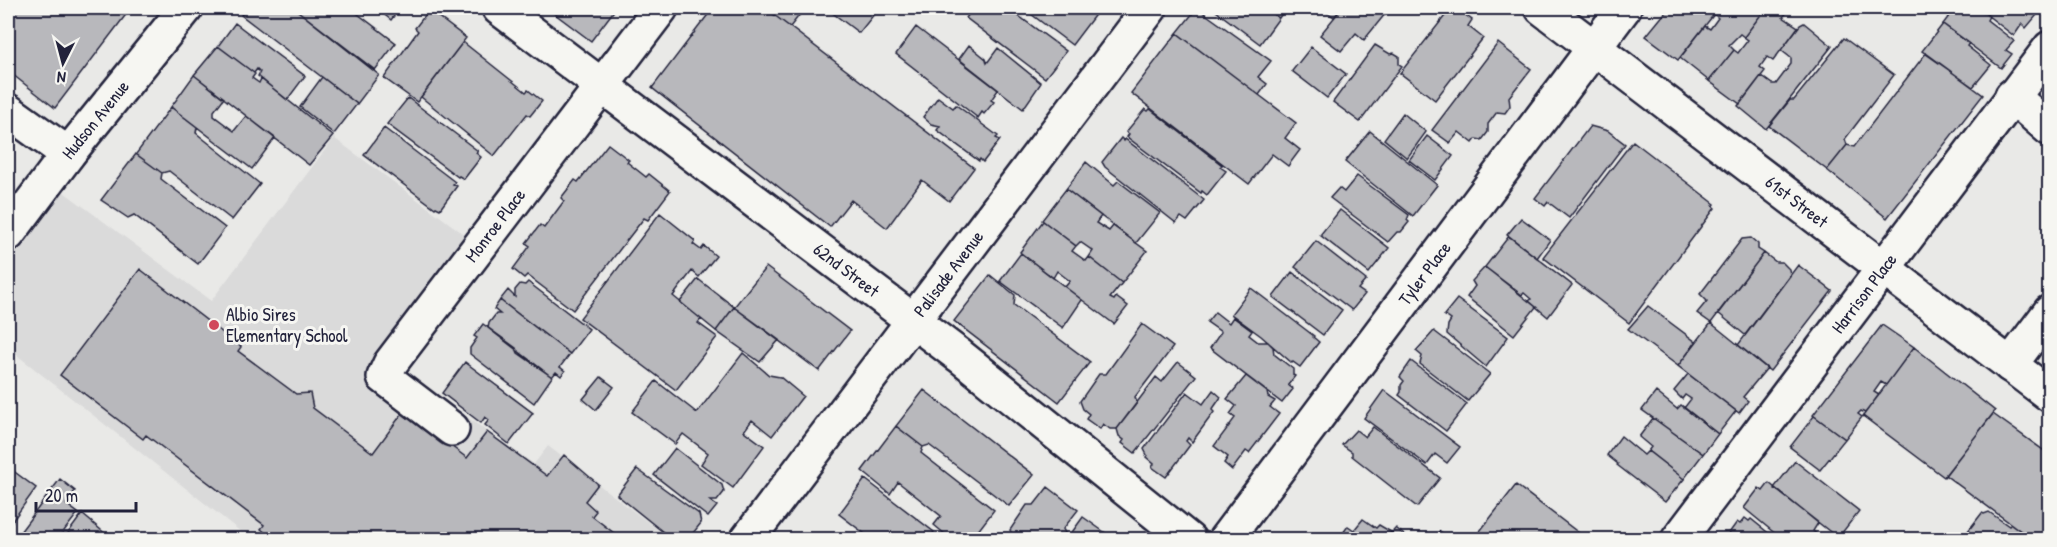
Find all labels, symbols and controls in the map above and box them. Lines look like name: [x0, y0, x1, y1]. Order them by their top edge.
north arrow: [33, 33, 93, 93]
text: N: [56, 66, 67, 89]
street label: Hudson Avenue: [56, 75, 135, 164]
street label: 61st Street: [1760, 169, 1834, 234]
street label: Monroe Place: [459, 183, 531, 267]
street label: Palisade Avenue: [907, 225, 989, 322]
street label: Tyler Place: [1392, 236, 1457, 310]
street label: 62nd Street: [808, 237, 885, 303]
street label: Harrison Place: [1825, 248, 1902, 338]
place label: Albio Sires Elementary School: [226, 302, 348, 348]
marker: Albio Sires Elementary School: [207, 318, 221, 332]
scale bar: [36, 475, 136, 513]
text: 20 m: [45, 483, 78, 508]

